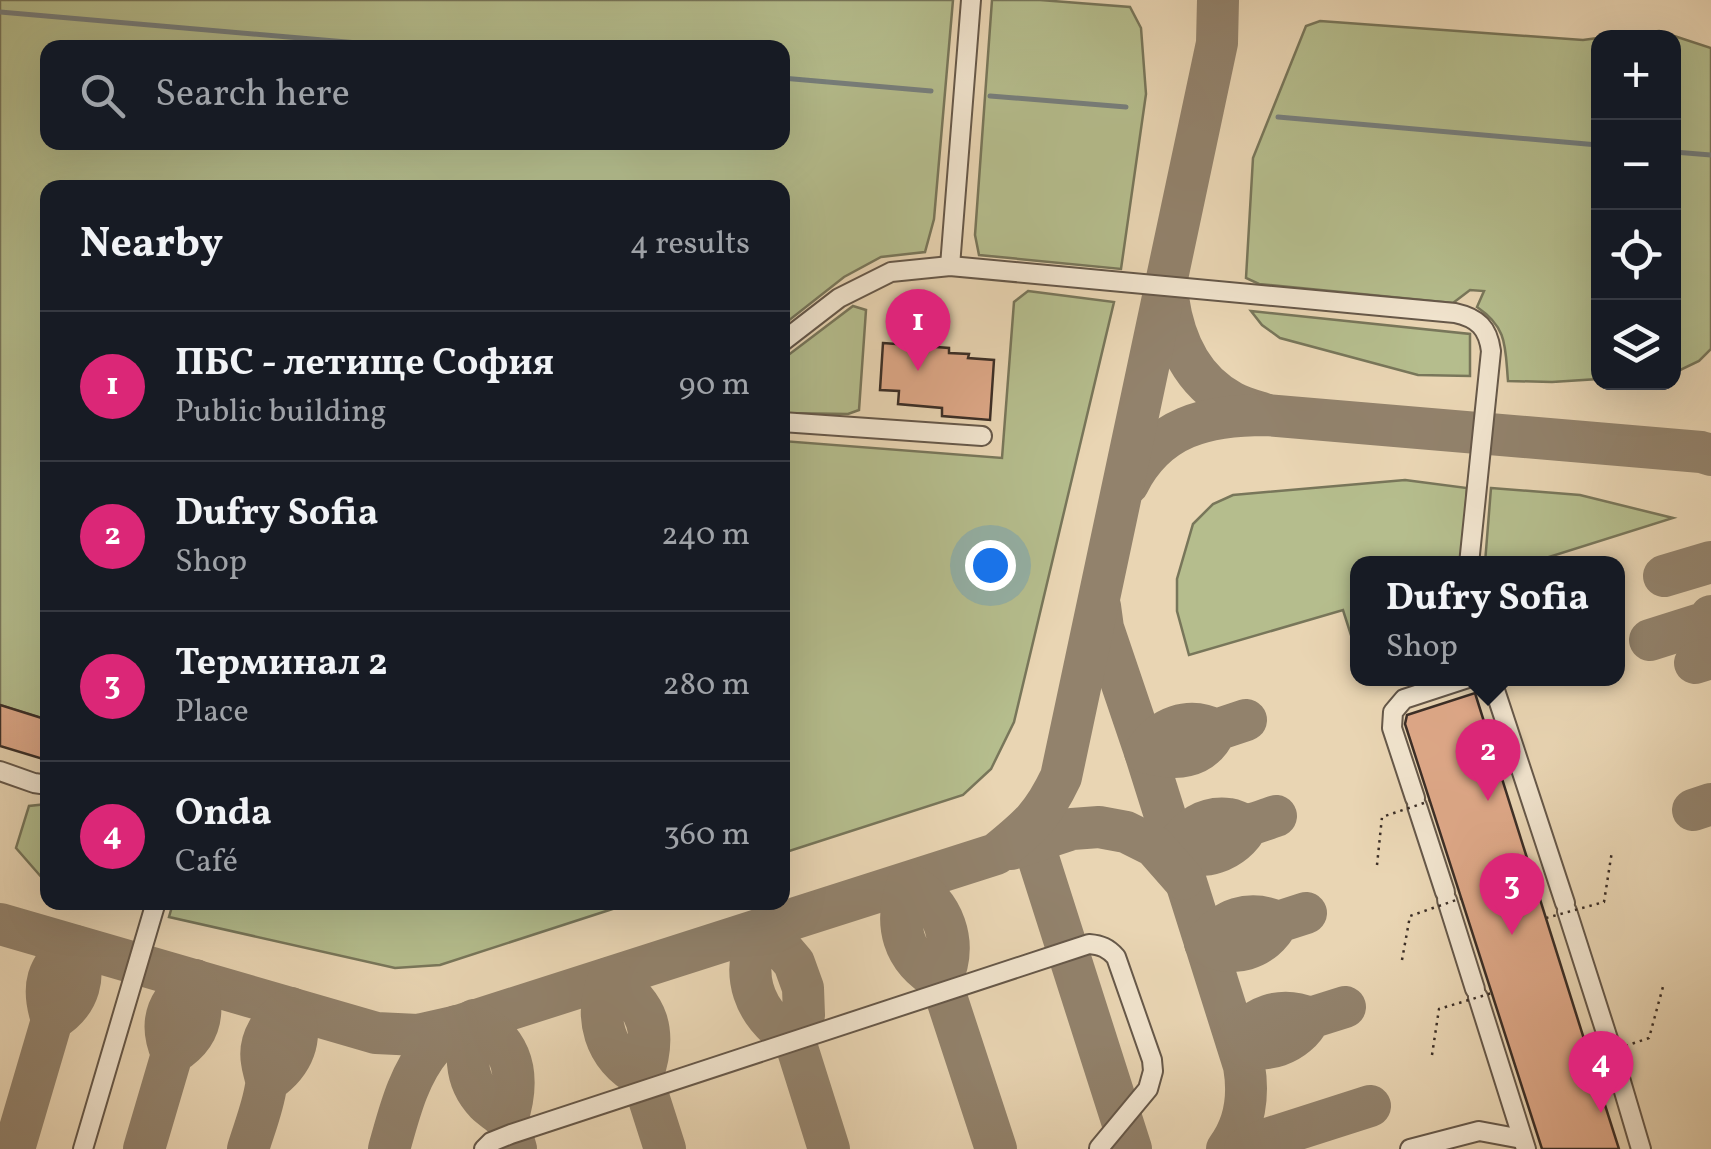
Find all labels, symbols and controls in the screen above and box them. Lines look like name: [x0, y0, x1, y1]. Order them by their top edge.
map controls: [1591, 30, 1681, 390]
button: +: [1591, 30, 1681, 120]
search box: [40, 40, 790, 150]
icon: search: [75, 68, 130, 123]
text: Search here: [155, 69, 350, 122]
button: −: [1591, 120, 1681, 210]
button: locate: [1591, 210, 1681, 300]
text: Nearby: [80, 216, 223, 275]
text: 4 results: [630, 223, 750, 267]
pin: 1: [886, 288, 950, 371]
button: layers: [1591, 300, 1681, 390]
text: ПБС - летище София: [175, 338, 554, 391]
text: 1: [106, 364, 119, 408]
text: 90 m: [679, 364, 750, 408]
text: Public building: [175, 391, 387, 435]
text: Dufry Sofia: [175, 488, 378, 541]
text: 2: [104, 514, 121, 558]
text: 240 m: [661, 514, 750, 558]
your location: [965, 540, 1016, 591]
text: Shop: [175, 541, 247, 585]
popup: [1350, 556, 1625, 686]
text: Dufry Sofia: [1386, 573, 1589, 626]
text: Shop: [1386, 626, 1458, 670]
text: Терминал 2: [175, 638, 388, 691]
text: 3: [104, 664, 121, 708]
text: 280 m: [663, 664, 750, 708]
text: Place: [175, 691, 249, 735]
pin: 2: [1456, 718, 1520, 801]
text: Onda: [175, 788, 272, 841]
text: 4: [103, 814, 122, 858]
text: 360 m: [663, 814, 750, 858]
text: Café: [175, 841, 238, 885]
pin: 3: [1480, 852, 1544, 935]
pin: 4: [1568, 1030, 1634, 1113]

